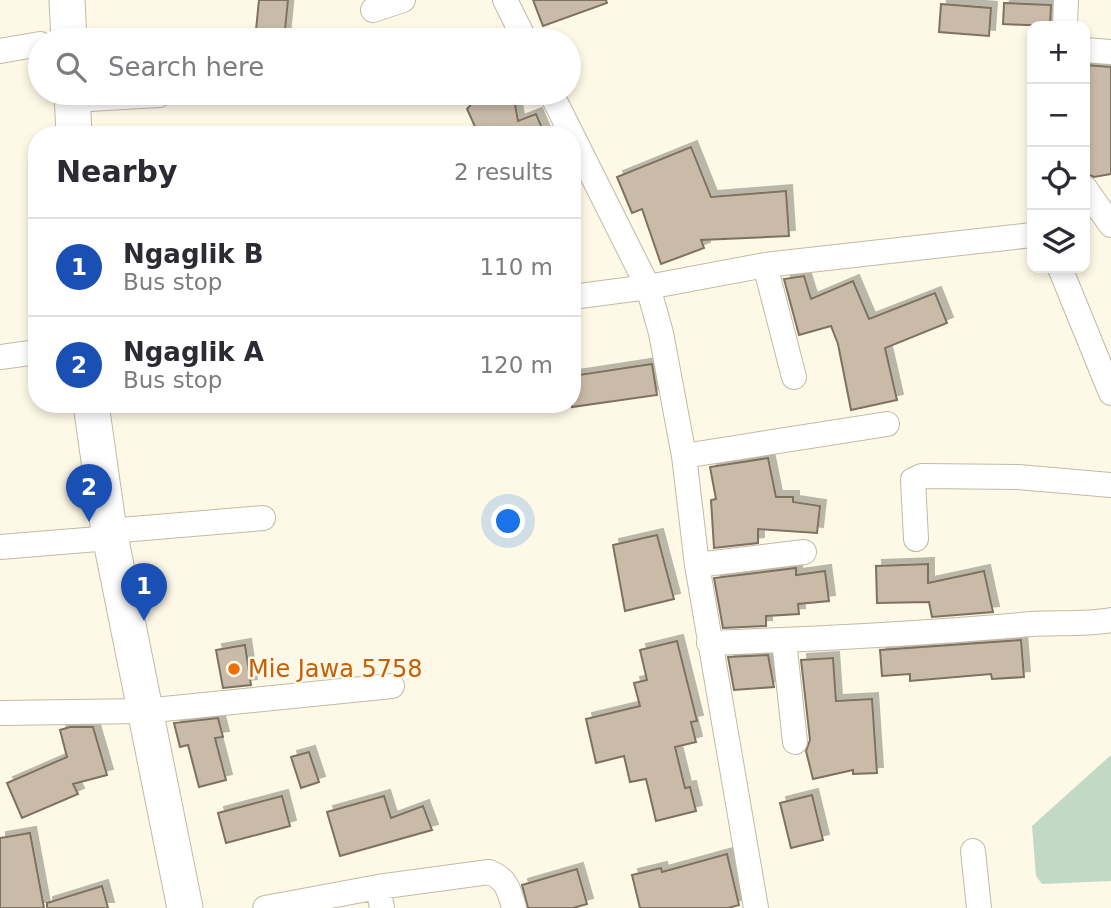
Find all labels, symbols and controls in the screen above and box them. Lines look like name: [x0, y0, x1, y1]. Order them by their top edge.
map controls: [1027, 21, 1090, 273]
button: +: [1027, 21, 1090, 84]
search box: [28, 28, 581, 105]
icon: search: [52, 48, 90, 86]
text: Search here: [108, 52, 264, 82]
button: −: [1027, 84, 1090, 147]
button: locate: [1027, 147, 1090, 210]
text: Nearby: [56, 154, 178, 189]
text: 2 results: [454, 159, 553, 185]
button: layers: [1027, 210, 1090, 273]
text: Ngaglik B: [123, 239, 264, 269]
text: 1: [71, 254, 87, 280]
text: 110 m: [479, 254, 553, 280]
text: Bus stop: [123, 269, 222, 295]
text: Ngaglik A: [123, 337, 264, 367]
text: 2: [71, 352, 87, 378]
text: 120 m: [479, 352, 553, 378]
text: Bus stop: [123, 367, 222, 393]
pin: 2: [66, 464, 112, 522]
your location: [491, 504, 525, 538]
pin: 1: [121, 563, 167, 621]
place label: Mie Jawa 5758: [248, 655, 423, 683]
marker: Mie Jawa 5758: [226, 661, 242, 677]

